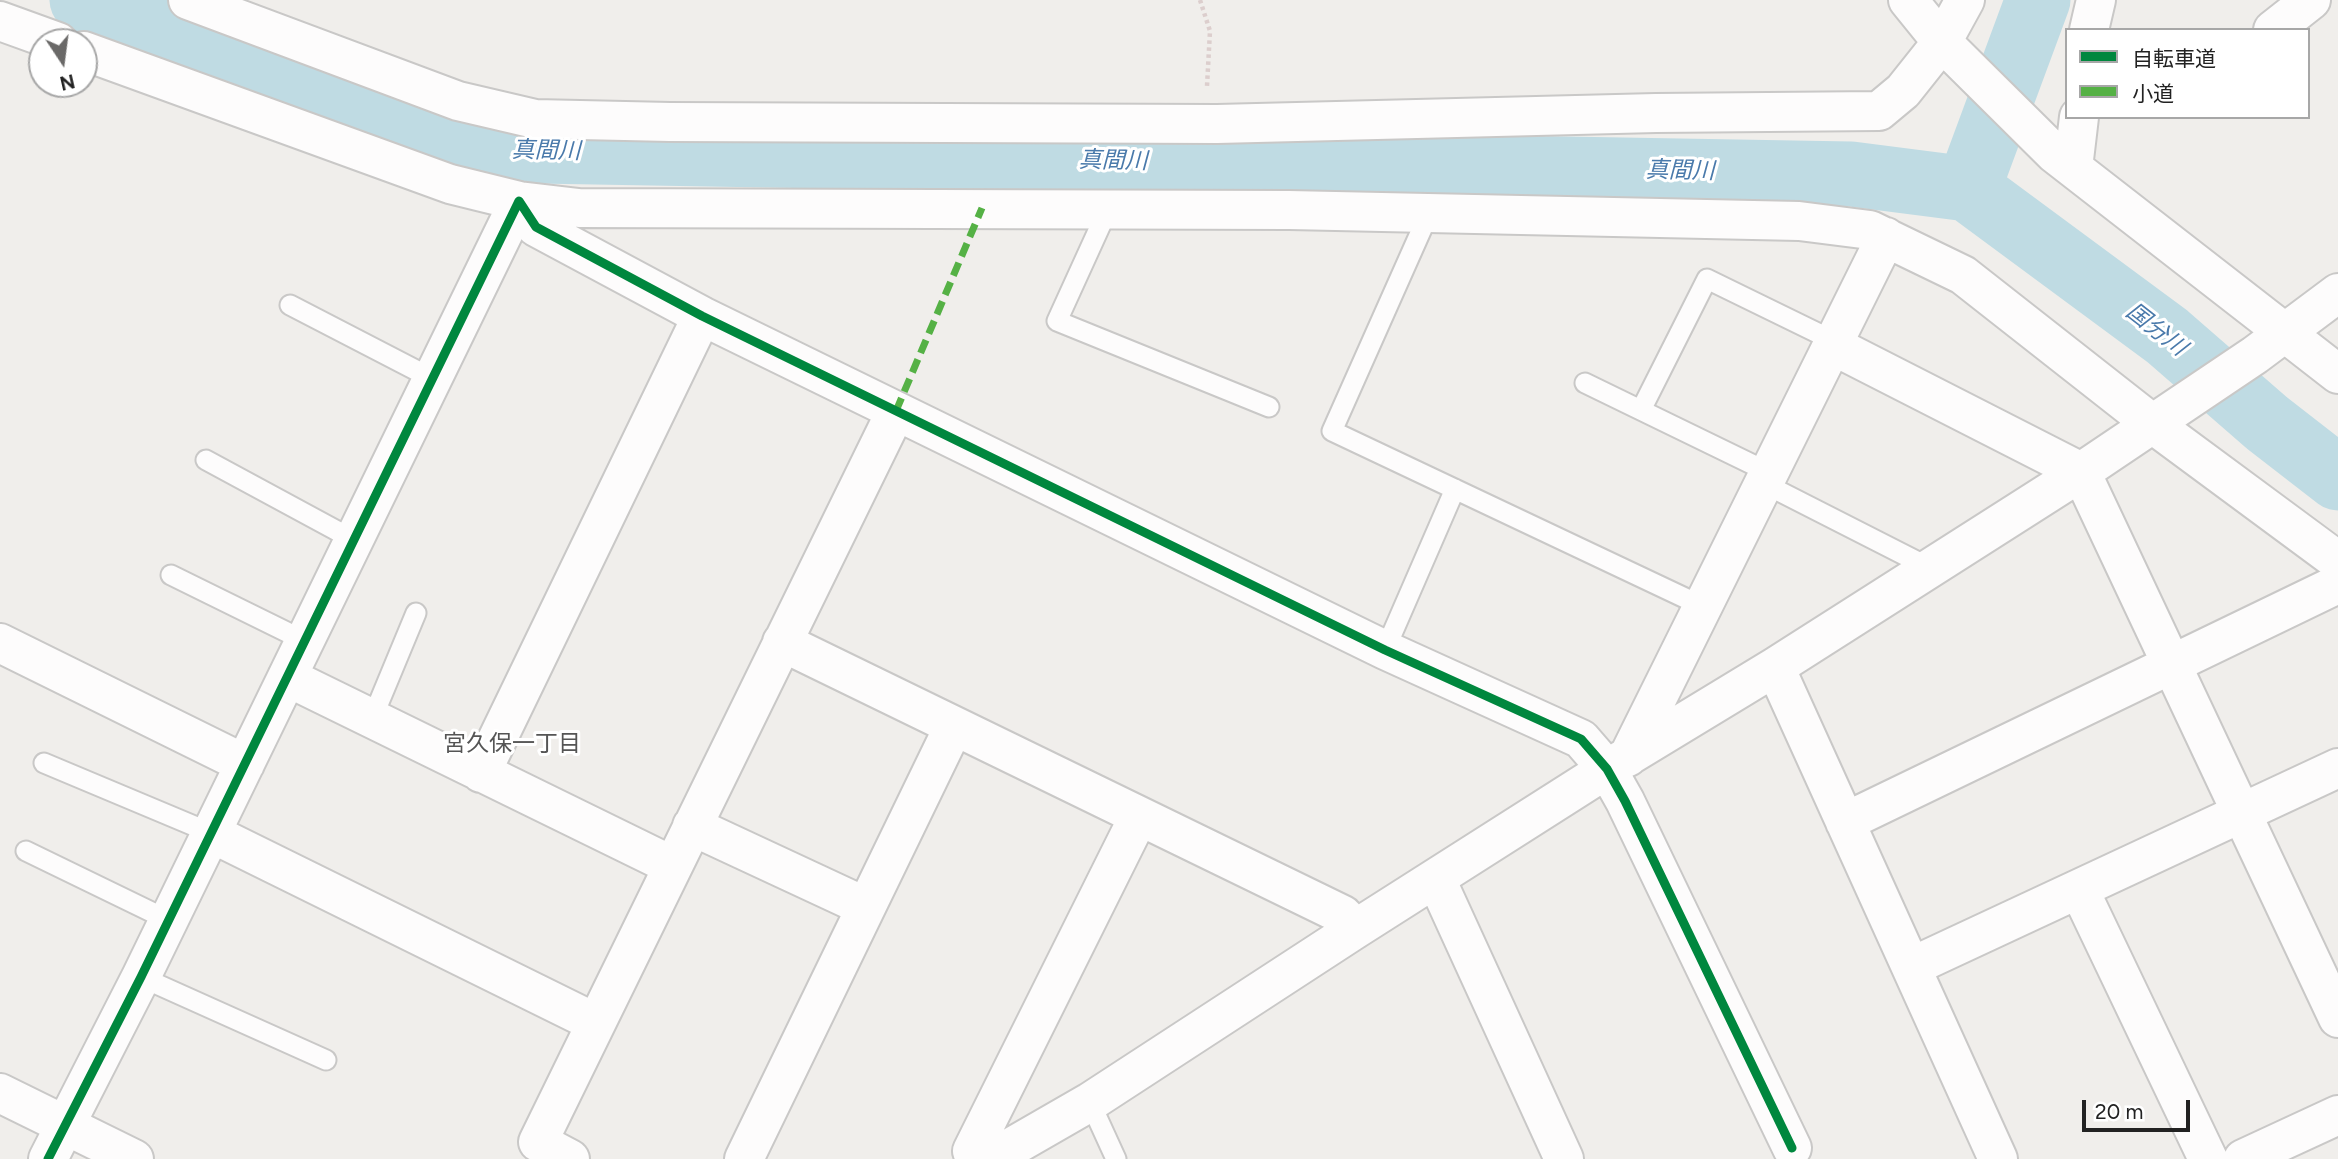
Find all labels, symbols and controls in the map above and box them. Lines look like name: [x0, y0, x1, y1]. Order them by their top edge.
north arrow: [28, 28, 98, 98]
legend: [2065, 28, 2310, 119]
text: 自転車道: [2132, 46, 2216, 71]
text: N: [58, 69, 77, 95]
text: 小道: [2132, 81, 2174, 106]
water label: 真間川: [511, 137, 581, 165]
water label: 真間川: [1078, 147, 1148, 175]
water label: 真間川: [1645, 157, 1715, 185]
water label: 国分川: [2120, 298, 2192, 362]
district label: 宮久保一丁目: [443, 730, 581, 758]
scale bar: [2086, 1086, 2194, 1130]
text: 20 m: [2095, 1099, 2143, 1124]

